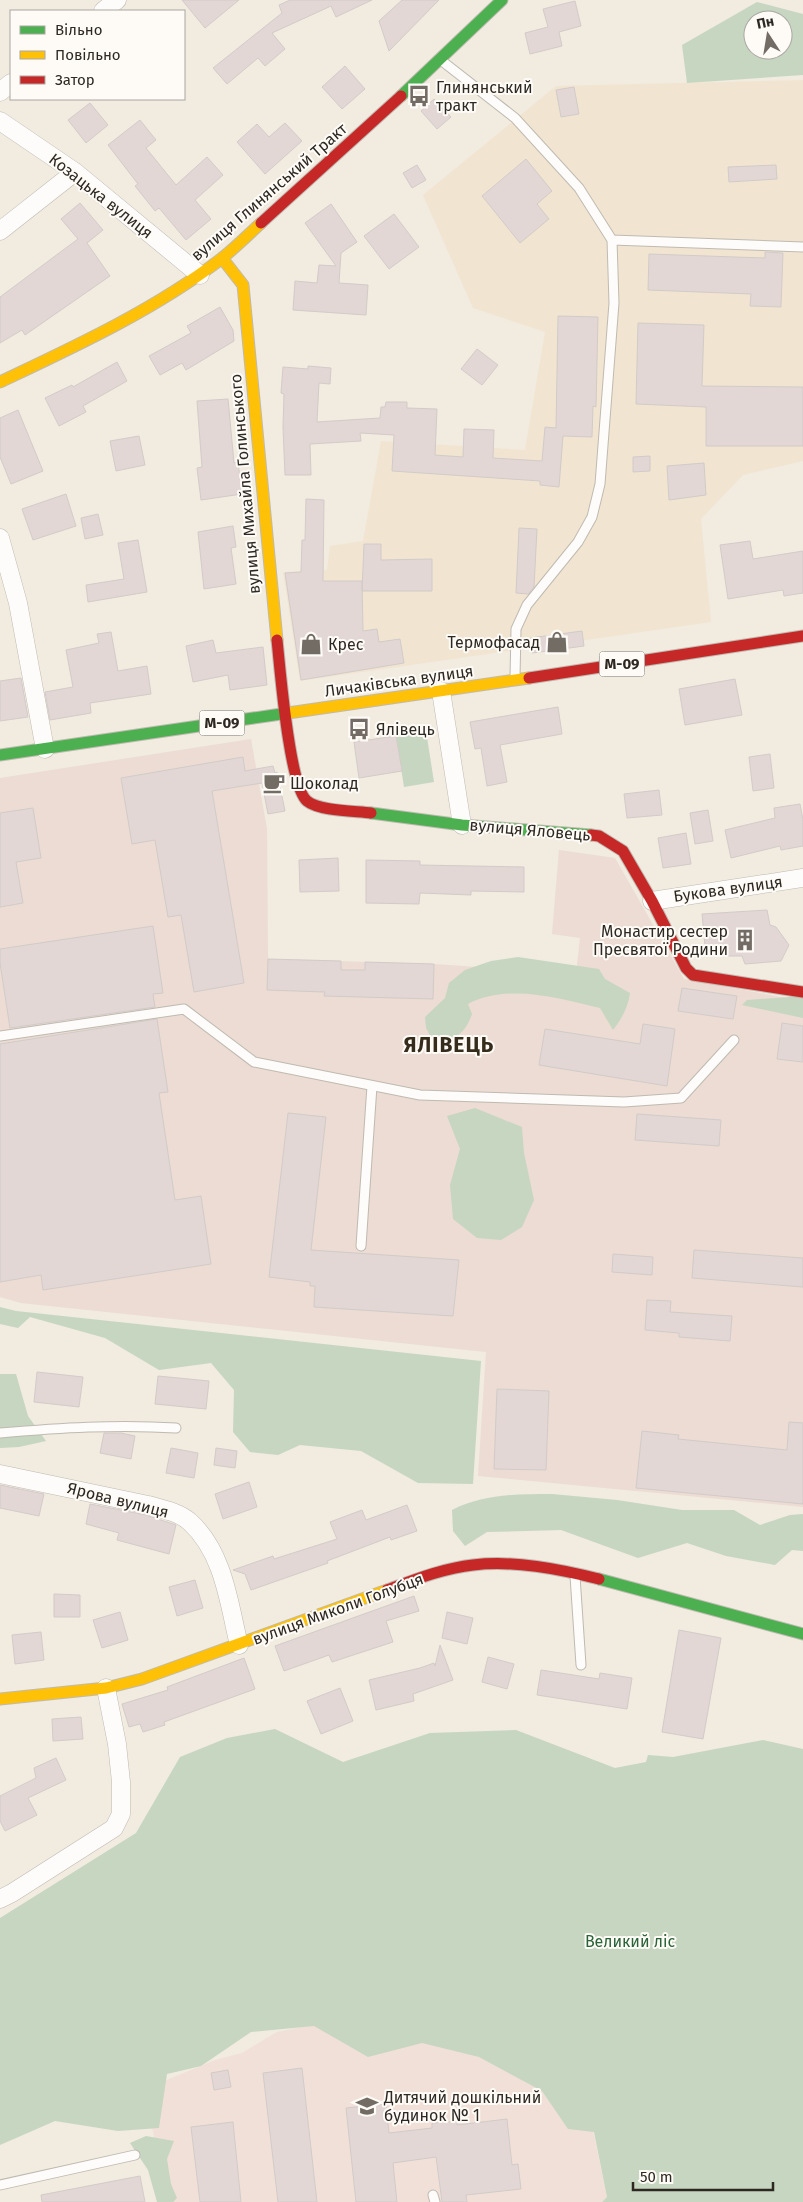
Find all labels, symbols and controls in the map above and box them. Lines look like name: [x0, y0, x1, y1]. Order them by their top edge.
legend: [10, 10, 185, 100]
north arrow: [743, 10, 793, 60]
text: Пн: [755, 13, 776, 33]
text: Вільно: [55, 21, 102, 39]
text: Повільно: [55, 46, 121, 64]
text: Затор: [55, 71, 95, 89]
place label: Глинянський тракт: [436, 78, 533, 115]
bus stop icon: Глинянський тракт: [406, 83, 432, 109]
street label: вулиця Глинянський Тракт: [187, 119, 351, 265]
street label: Козацька вулиця: [45, 149, 157, 243]
street label: вулиця Михайла Голинського: [226, 373, 264, 595]
shop icon: Термофасад: [544, 629, 570, 655]
shop icon: Крес: [298, 631, 324, 657]
place label: Термофасад: [448, 633, 540, 652]
place label: Крес: [328, 635, 364, 654]
road number: М-09: [600, 652, 644, 676]
street label: Личаківська вулиця: [323, 661, 475, 701]
road number: М-09: [200, 710, 244, 736]
bus stop icon: Ялівець: [346, 716, 372, 742]
place label: Ялівець: [376, 720, 435, 739]
cafe icon: Шоколад: [261, 770, 287, 796]
place label: Шоколад: [290, 774, 358, 793]
street label: вулиця Яловець: [469, 815, 591, 845]
street label: Букова вулиця: [672, 872, 784, 906]
place label: Монастир сестер Пресвятої Родини: [593, 922, 728, 959]
building icon: Монастир сестер Пресвятої Родини: [732, 927, 758, 953]
district label: ЯЛІВЕЦЬ: [404, 1032, 494, 1058]
street label: Ярова вулиця: [65, 1478, 171, 1522]
street label: вулиця Миколи Голубця: [250, 1569, 426, 1649]
park label: Великий ліс: [585, 1932, 675, 1951]
place label: Дитячий дошкільний будинок № 1: [383, 2088, 541, 2125]
school or university icon: Дитячий дошкільний будинок № 1: [354, 2093, 380, 2119]
scale bar: [633, 2160, 773, 2192]
text: 50 m: [640, 2168, 673, 2186]

